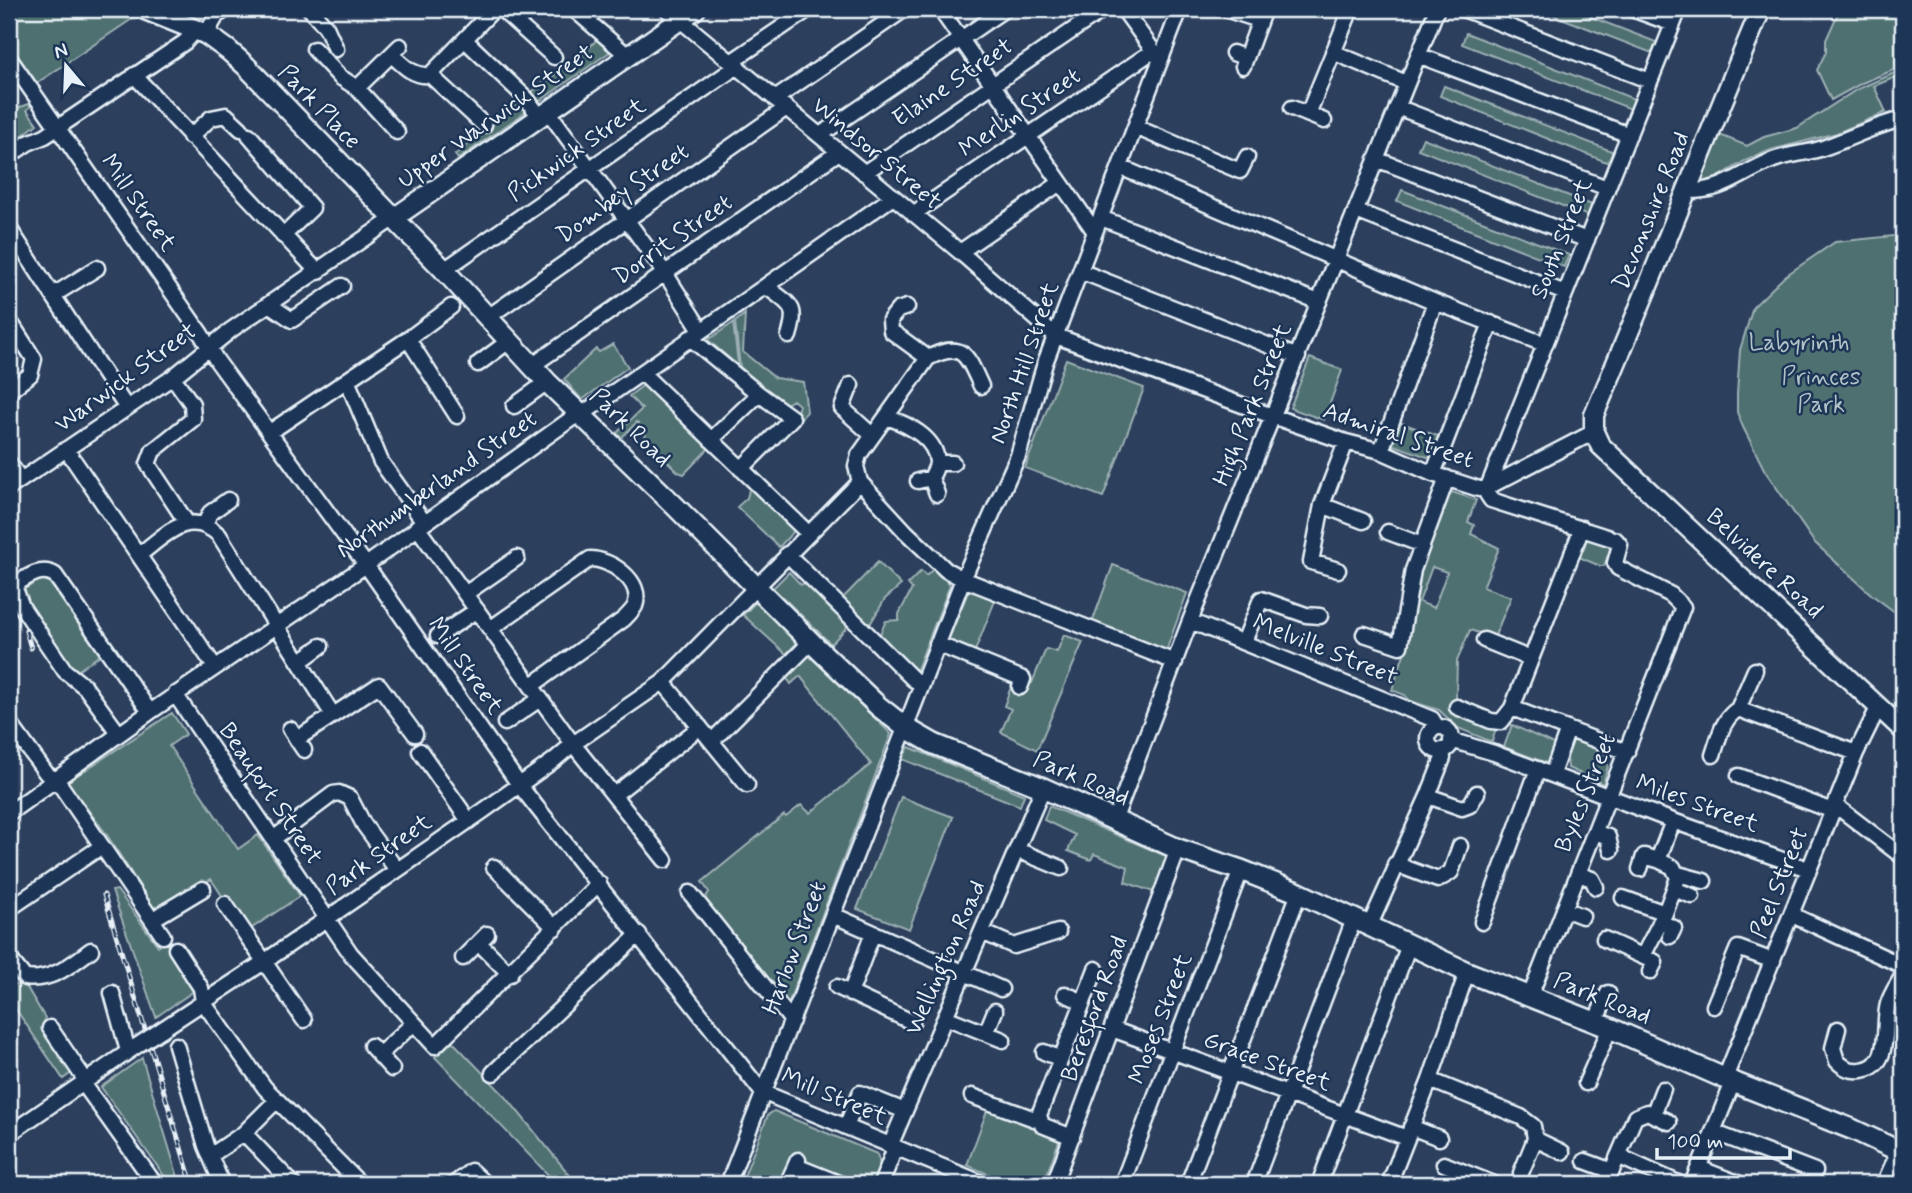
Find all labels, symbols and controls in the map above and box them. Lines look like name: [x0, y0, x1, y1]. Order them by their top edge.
street label: Elaine Street: [887, 31, 1019, 135]
north arrow: [32, 32, 102, 102]
text: N: [51, 37, 71, 65]
street label: Upper Warwick Street: [392, 38, 600, 196]
street label: Park Place: [271, 58, 367, 156]
street label: Merlin Street: [953, 61, 1087, 165]
street label: Pickwick Street: [502, 91, 652, 209]
street label: Windsor Street: [805, 91, 947, 217]
street label: Devonshire Road: [1606, 127, 1698, 295]
street label: Dombey Street: [551, 137, 695, 251]
street label: Mill Street: [93, 148, 183, 258]
street label: South Street: [1524, 174, 1600, 304]
street label: Dorrit Street: [607, 188, 739, 292]
street label: North Hill Street: [983, 278, 1067, 448]
street label: Warwick Street: [49, 316, 203, 440]
street label: High Park Street: [1206, 319, 1302, 492]
park label: Labyrinth: [1748, 328, 1850, 359]
park label: Princes Park: [1781, 362, 1861, 421]
street label: Park Road: [582, 381, 678, 475]
street label: Admiral Street: [1318, 396, 1478, 476]
street label: Northumberland Street: [331, 404, 543, 566]
street label: Belvidere Road: [1699, 502, 1829, 626]
street label: Melville Street: [1248, 607, 1402, 693]
street label: Mill Street: [420, 611, 510, 721]
street label: Beaufort Street: [209, 717, 329, 872]
street label: Byles Street: [1548, 729, 1624, 857]
street label: Park Road: [1028, 744, 1134, 814]
street label: Miles Street: [1631, 767, 1763, 841]
street label: Park Street: [320, 807, 438, 903]
street label: Peel Street: [1744, 823, 1816, 943]
street label: Wellington Road: [898, 876, 997, 1041]
street label: Harlow Street: [755, 877, 835, 1019]
street label: Beresford Road: [1054, 932, 1138, 1087]
street label: Moses Street: [1122, 949, 1200, 1089]
street label: Park Road: [1549, 965, 1655, 1033]
street label: Grace Street: [1199, 1025, 1335, 1099]
street label: Mill Street: [776, 1061, 892, 1133]
scale bar: [1657, 1116, 1790, 1160]
text: 100 m: [1667, 1128, 1723, 1156]

